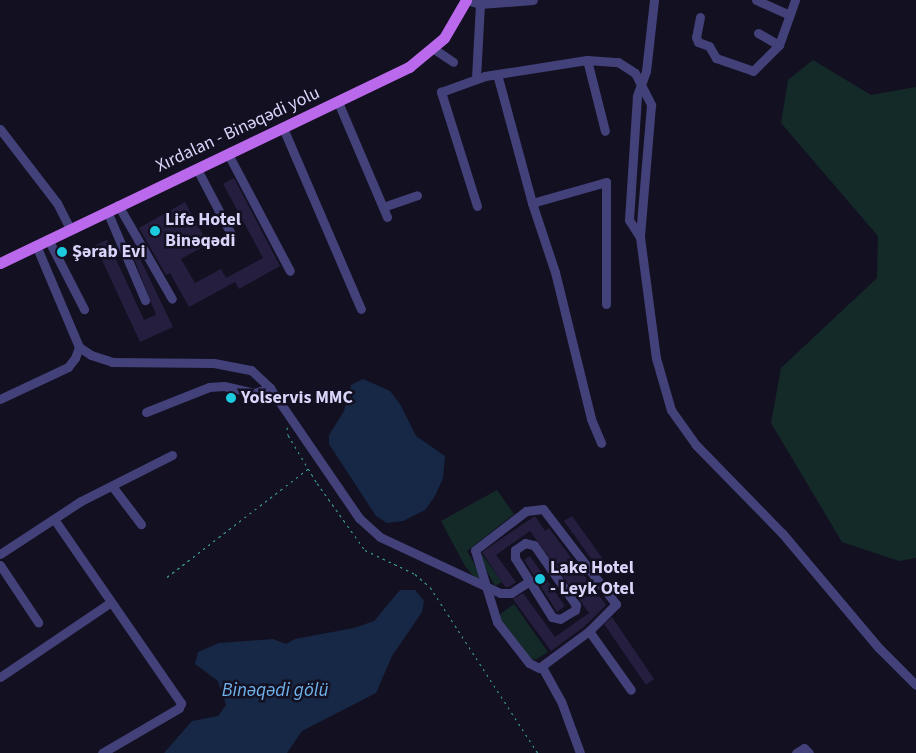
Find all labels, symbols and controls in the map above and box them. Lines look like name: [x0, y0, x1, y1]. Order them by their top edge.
street label: Xırdalan - Binəqədi yolu: [153, 83, 323, 177]
place label: Life Hotel Binəqədi: [165, 210, 241, 252]
marker: Life Hotel Binəqədi: [149, 225, 161, 237]
place label: Şərab Evi: [72, 241, 145, 263]
marker: Şərab Evi: [56, 246, 68, 258]
place label: Yolservis MMC: [241, 387, 353, 409]
marker: Yolservis MMC: [225, 392, 237, 404]
place label: Lake Hotel - Leyk Otel: [550, 558, 634, 600]
marker: Lake Hotel - Leyk Otel: [534, 573, 546, 585]
water label: Binəqədi gölü: [222, 680, 328, 702]

